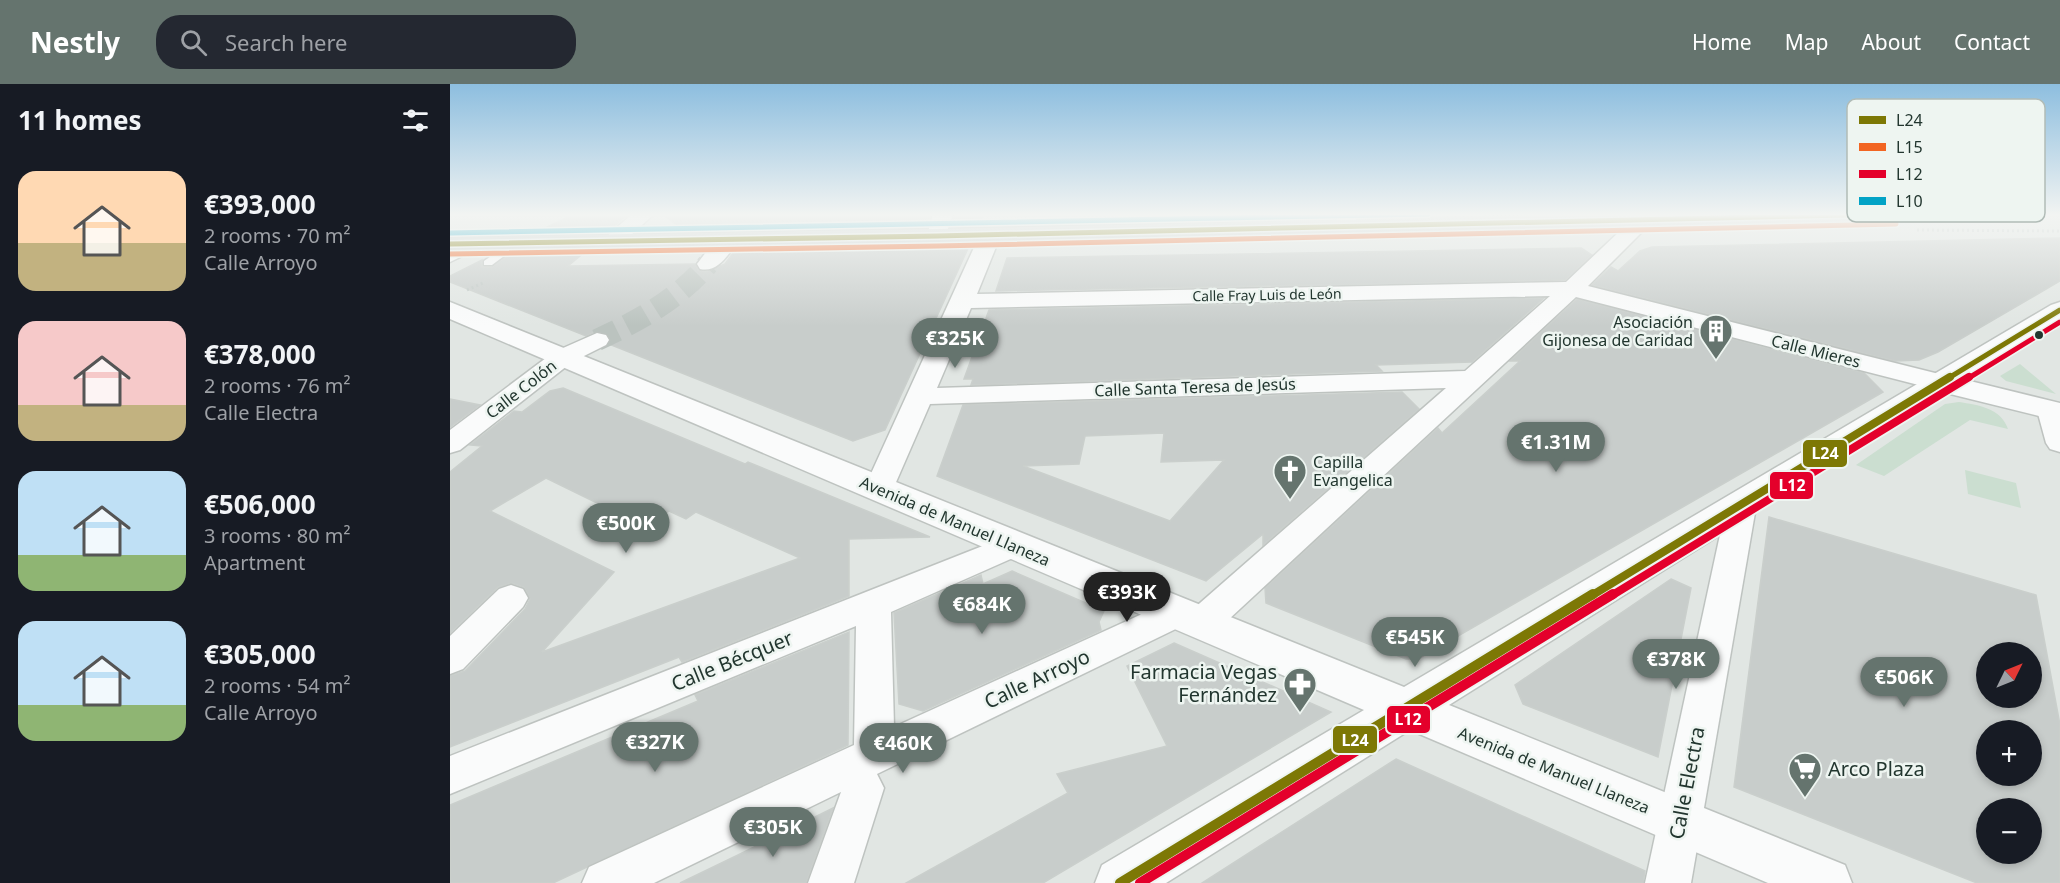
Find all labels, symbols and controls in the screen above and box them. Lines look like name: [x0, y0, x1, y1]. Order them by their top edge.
search box: [156, 15, 576, 69]
text: Nestly: [30, 23, 120, 61]
icon: search: [177, 26, 210, 59]
text: Search here: [225, 27, 347, 57]
text: Home: [1692, 28, 1752, 56]
text: Map: [1785, 28, 1828, 56]
text: About: [1861, 28, 1921, 56]
text: Contact: [1954, 28, 2030, 56]
legend: [1847, 99, 2045, 222]
text: 11 homes: [18, 102, 142, 138]
icon: filters: [399, 104, 432, 137]
text: L24: [1896, 109, 1923, 131]
text: L15: [1896, 136, 1923, 158]
text: L12: [1896, 163, 1923, 185]
text: €393,000: [204, 186, 316, 222]
text: L10: [1896, 190, 1923, 212]
icon: home: [66, 195, 138, 267]
text: 2 rooms · 70 m²: [204, 222, 351, 249]
text: Calle Arroyo: [204, 249, 318, 276]
street label: Calle Fray Luis de León: [1192, 284, 1342, 305]
place label: Asociación Gijonesa de Caridad: [1542, 311, 1693, 351]
building icon: Asociación Gijonesa de Caridad: [1698, 313, 1734, 360]
pin: €325K: [913, 318, 997, 369]
text: €325K: [925, 324, 985, 351]
street label: Calle Mieres: [1769, 329, 1863, 373]
unlabelled marker: [2033, 329, 2045, 341]
text: €378,000: [204, 336, 316, 372]
icon: home: [66, 345, 138, 417]
street label: Calle Colón: [481, 354, 561, 424]
text: 2 rooms · 76 m²: [204, 372, 351, 399]
street label: Calle Santa Teresa de Jesús: [1094, 372, 1296, 402]
text: Calle Electra: [204, 399, 318, 426]
pin: €1.31M: [1507, 422, 1605, 473]
text: €1.31M: [1521, 428, 1591, 455]
line badge: L24: [1802, 439, 1848, 468]
text: L24: [1811, 442, 1839, 464]
place label: Capilla Evangelica: [1313, 451, 1393, 491]
church icon: Capilla Evangelica: [1272, 453, 1308, 500]
street label: Avenida de Manuel Llaneza: [856, 471, 1054, 571]
line badge: L12: [1769, 471, 1814, 500]
text: L12: [1778, 474, 1806, 496]
text: €506,000: [204, 486, 316, 522]
icon: home: [66, 495, 138, 567]
pin: €500K: [584, 503, 668, 554]
text: €500K: [596, 509, 656, 536]
text: 3 rooms · 80 m²: [204, 522, 351, 549]
text: Apartment: [204, 549, 305, 576]
pin: €393K: [1085, 572, 1169, 623]
text: €393K: [1097, 578, 1157, 605]
pin: €684K: [940, 584, 1024, 635]
text: €684K: [952, 590, 1012, 617]
pin: €545K: [1373, 617, 1457, 668]
text: €545K: [1385, 623, 1445, 650]
street label: Calle Bécquer: [667, 624, 797, 697]
text: €305,000: [204, 636, 316, 672]
pin: €378K: [1634, 639, 1718, 690]
street label: Calle Arroyo: [980, 642, 1094, 715]
north arrow: [1976, 642, 2042, 708]
map controls: [1976, 642, 2042, 864]
icon: home: [66, 645, 138, 717]
text: €378K: [1646, 645, 1706, 672]
pin: €506K: [1862, 657, 1946, 708]
place label: Farmacia Vegas Fernández: [1130, 658, 1277, 708]
text: €506K: [1874, 663, 1934, 690]
pharmacy icon: Farmacia Vegas Fernández: [1282, 666, 1318, 713]
text: 2 rooms · 54 m²: [204, 672, 351, 699]
text: Calle Arroyo: [204, 699, 318, 726]
line badge: L12: [1386, 705, 1431, 734]
text: L12: [1394, 708, 1422, 730]
button: +: [1976, 720, 2042, 786]
street label: Avenida de Manuel Llaneza: [1455, 721, 1653, 819]
pin: €327K: [613, 722, 697, 773]
pin: €460K: [861, 723, 945, 774]
street label: Calle Electra: [1662, 724, 1711, 841]
line badge: L24: [1332, 725, 1378, 754]
text: €327K: [625, 728, 685, 755]
text: €460K: [873, 729, 933, 756]
text: L24: [1341, 729, 1369, 751]
supermarket icon: Arco Plaza: [1787, 751, 1823, 798]
place label: Arco Plaza: [1828, 755, 1925, 782]
button: −: [1976, 798, 2042, 864]
pin: €305K: [731, 807, 815, 858]
text: €305K: [743, 813, 803, 840]

